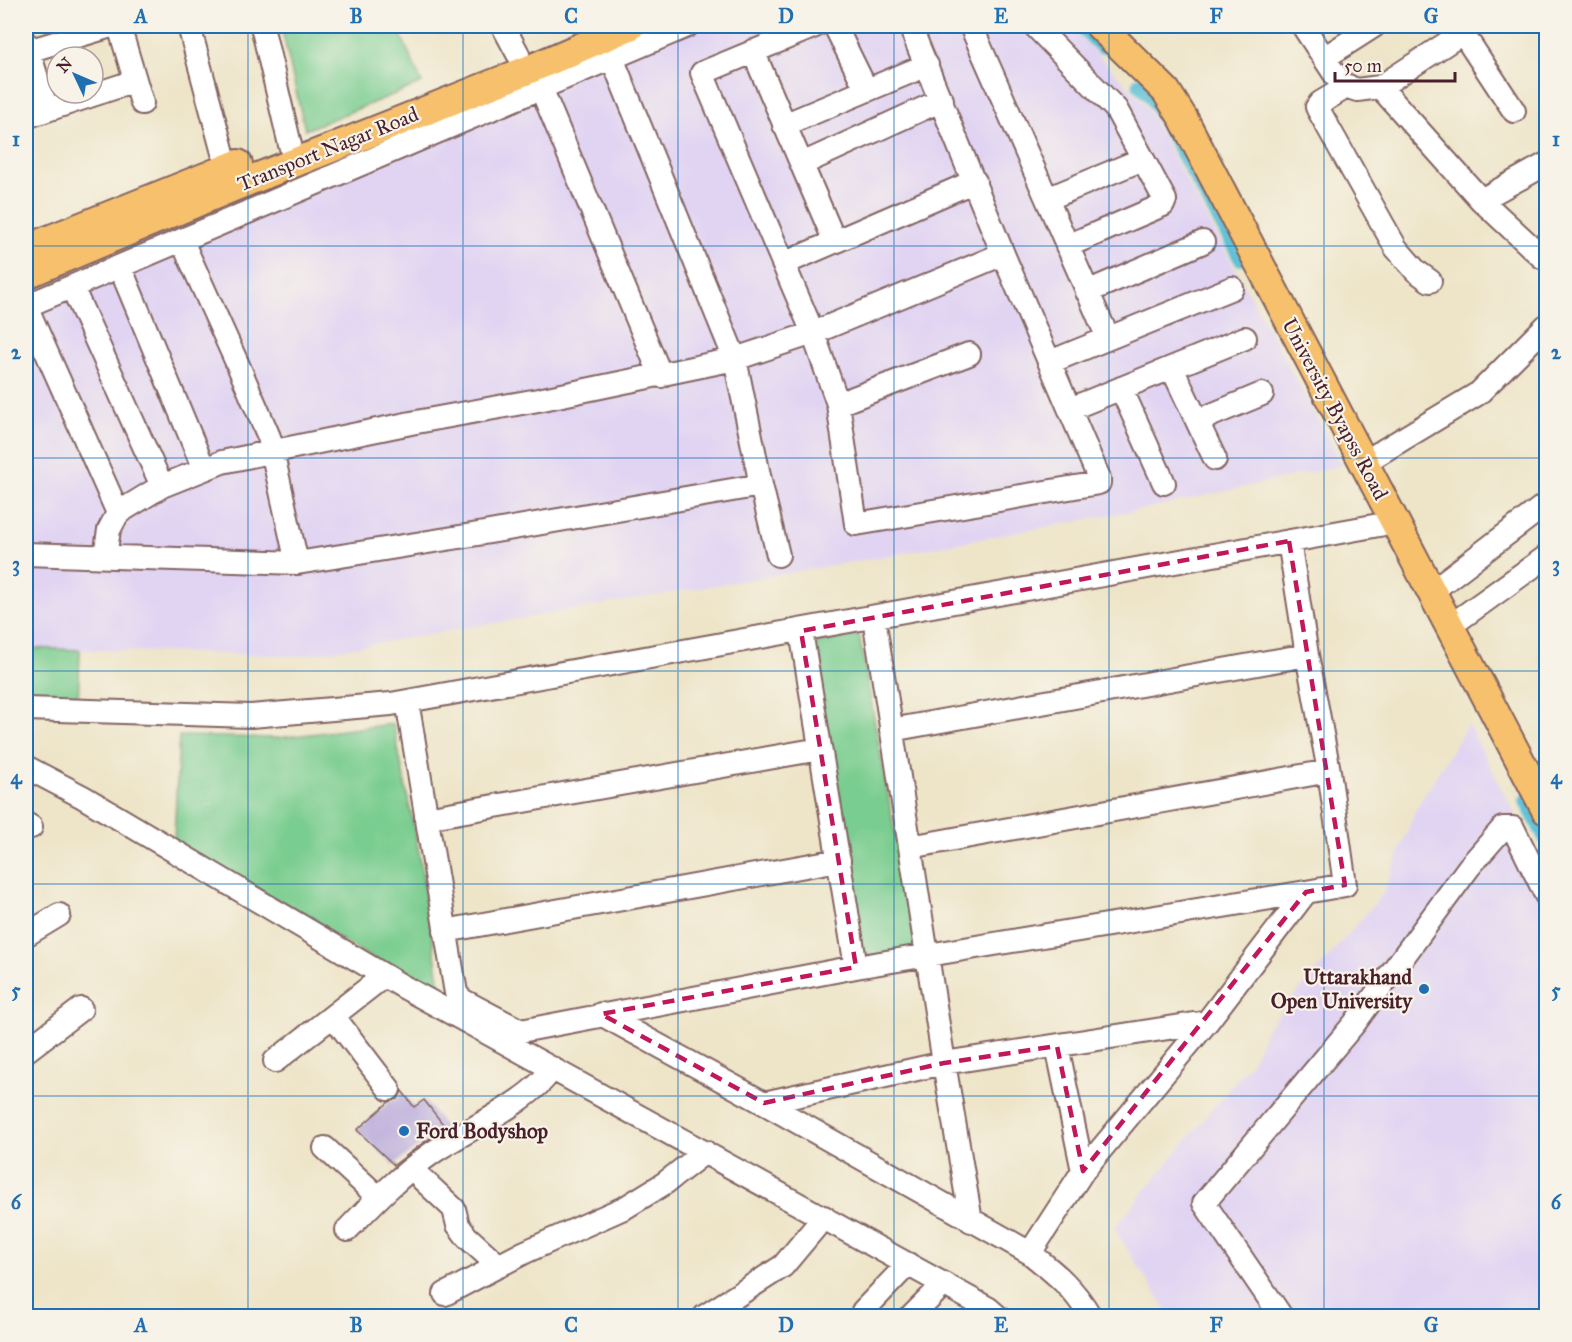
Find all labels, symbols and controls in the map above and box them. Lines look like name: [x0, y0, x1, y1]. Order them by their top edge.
text: A: [132, 4, 148, 28]
text: B: [349, 4, 363, 28]
text: C: [564, 4, 578, 28]
text: D: [778, 4, 794, 28]
text: E: [994, 4, 1009, 28]
text: F: [1209, 4, 1223, 28]
text: G: [1424, 4, 1439, 28]
north arrow: [45, 45, 105, 105]
scale bar: [1335, 45, 1455, 83]
text: N: [53, 53, 76, 76]
text: 50 m: [1344, 55, 1382, 77]
street label: Transport Nagar Road: [234, 101, 423, 197]
text: 1: [12, 127, 20, 151]
text: 1: [1552, 127, 1560, 151]
street label: University Byapss Road: [1276, 314, 1394, 505]
text: 2: [11, 340, 22, 364]
text: 2: [1551, 340, 1562, 364]
text: 3: [12, 552, 20, 577]
text: 3: [1552, 552, 1560, 577]
text: 4: [10, 765, 22, 790]
text: 4: [1550, 765, 1562, 790]
place label: Uttarakhand Open University: [1271, 964, 1413, 1014]
text: 5: [11, 978, 21, 1002]
text: 5: [1551, 978, 1561, 1002]
marker: Uttarakhand Open University: [1417, 982, 1431, 996]
place label: Ford Bodyshop: [416, 1118, 549, 1144]
marker: Ford Bodyshop: [397, 1124, 411, 1138]
text: 6: [11, 1190, 23, 1214]
text: 6: [1551, 1190, 1563, 1214]
text: A: [132, 1313, 148, 1337]
text: B: [349, 1313, 363, 1337]
text: C: [564, 1313, 578, 1337]
text: D: [778, 1313, 794, 1337]
text: E: [994, 1313, 1009, 1337]
text: F: [1209, 1313, 1223, 1337]
text: G: [1424, 1313, 1439, 1337]

